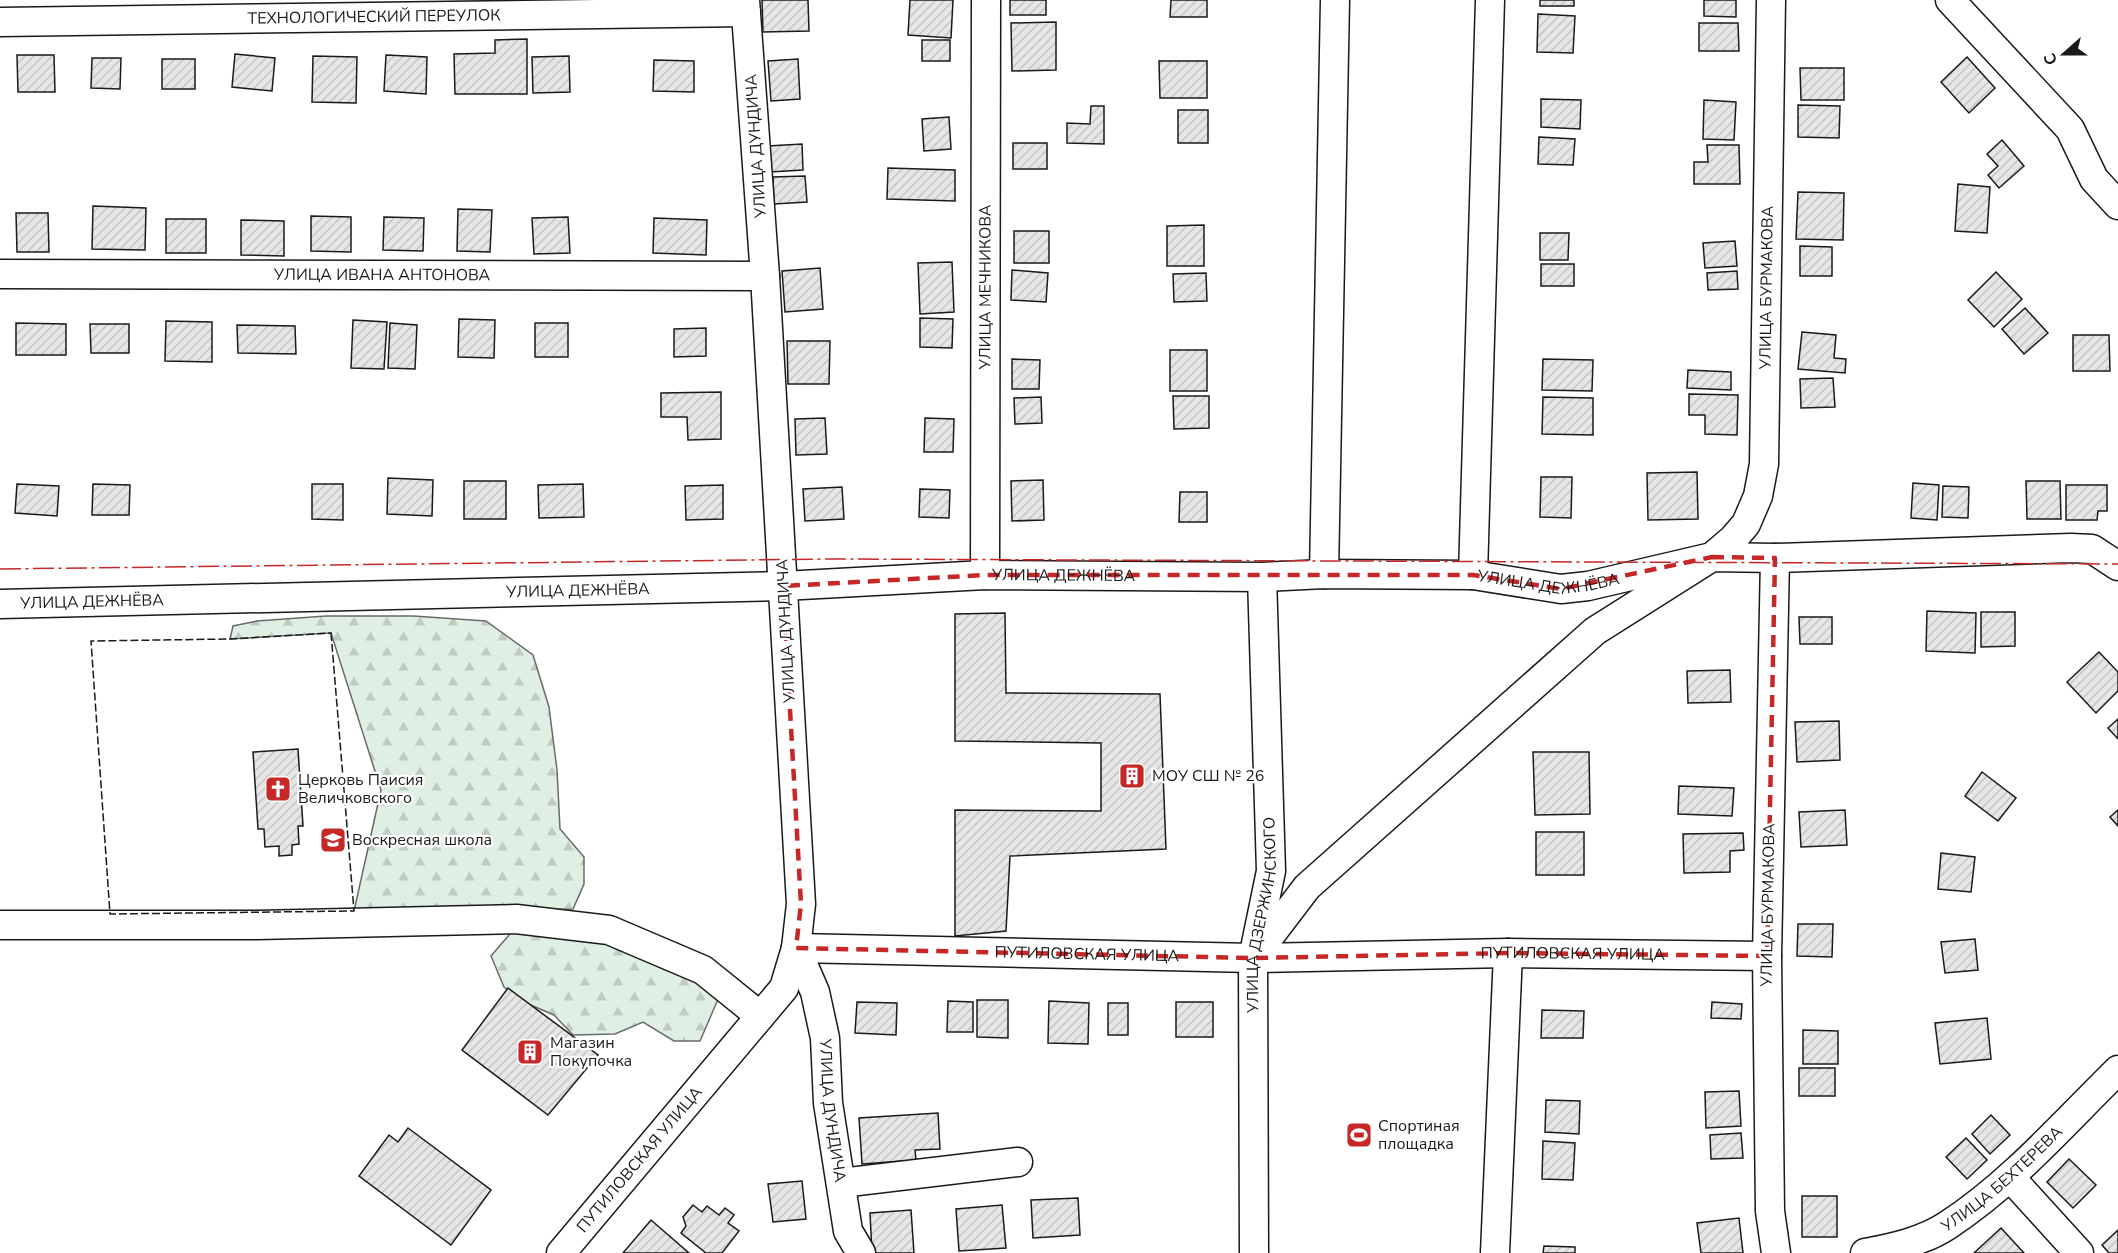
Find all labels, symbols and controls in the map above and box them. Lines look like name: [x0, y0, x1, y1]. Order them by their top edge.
street label: ТЕХНОЛОГИЧЕСКИЙ ПЕРЕУЛОК: [247, 4, 501, 30]
north arrow: [2034, 24, 2094, 84]
text: С: [2039, 50, 2063, 68]
street label: УЛИЦА ДУНДИЧА: [740, 73, 772, 220]
street label: УЛИЦА МЕЧНИКОВА: [974, 204, 997, 371]
street label: УЛИЦА БУРМАКОВА: [1754, 205, 1779, 370]
street label: УЛИЦА ИВАНА АНТОНОВА: [273, 264, 491, 286]
street label: УЛИЦА ДУНДИЧА: [771, 558, 801, 705]
street label: УЛИЦА ДЕЖНЁВА: [991, 564, 1136, 587]
street label: УЛИЦА ДЕЖНЁВА: [1475, 565, 1622, 600]
street label: УЛИЦА ДЕЖНЁВА: [505, 578, 650, 603]
street label: УЛИЦА ДЕЖНЁВА: [19, 589, 164, 615]
building icon: МОУ СШ № 26: [1117, 761, 1147, 791]
place label: МОУ СШ № 26: [1152, 765, 1264, 787]
place label: Церковь Паисия Величковского: [298, 769, 423, 809]
church icon: Церковь Паисия Величковского: [263, 774, 293, 804]
street label: УЛИЦА ДЗЕРЖИНСКОГО: [1242, 816, 1282, 1014]
street label: УЛИЦА БУРМАКОВА: [1756, 823, 1780, 988]
school or university icon: Воскресная школа: [318, 825, 348, 855]
place label: Воскресная школа: [352, 829, 492, 851]
street label: ПУТИЛОВСКАЯ УЛИЦА: [994, 941, 1180, 967]
street label: ПУТИЛОВСКАЯ УЛИЦА: [1480, 942, 1666, 966]
place label: Магазин Покупочка: [550, 1032, 632, 1072]
building icon: Магазин Покупочка: [515, 1037, 545, 1067]
street label: УЛИЦА ДУНДИЧА: [814, 1037, 851, 1184]
street label: ПУТИЛОВСКАЯ УЛИЦА: [572, 1082, 708, 1237]
place label: Спортиная площадка: [1378, 1115, 1460, 1155]
sports icon: Спортиная площадка: [1344, 1120, 1374, 1150]
street label: УЛИЦА БЕХТЕРЕВА: [1936, 1121, 2068, 1238]

